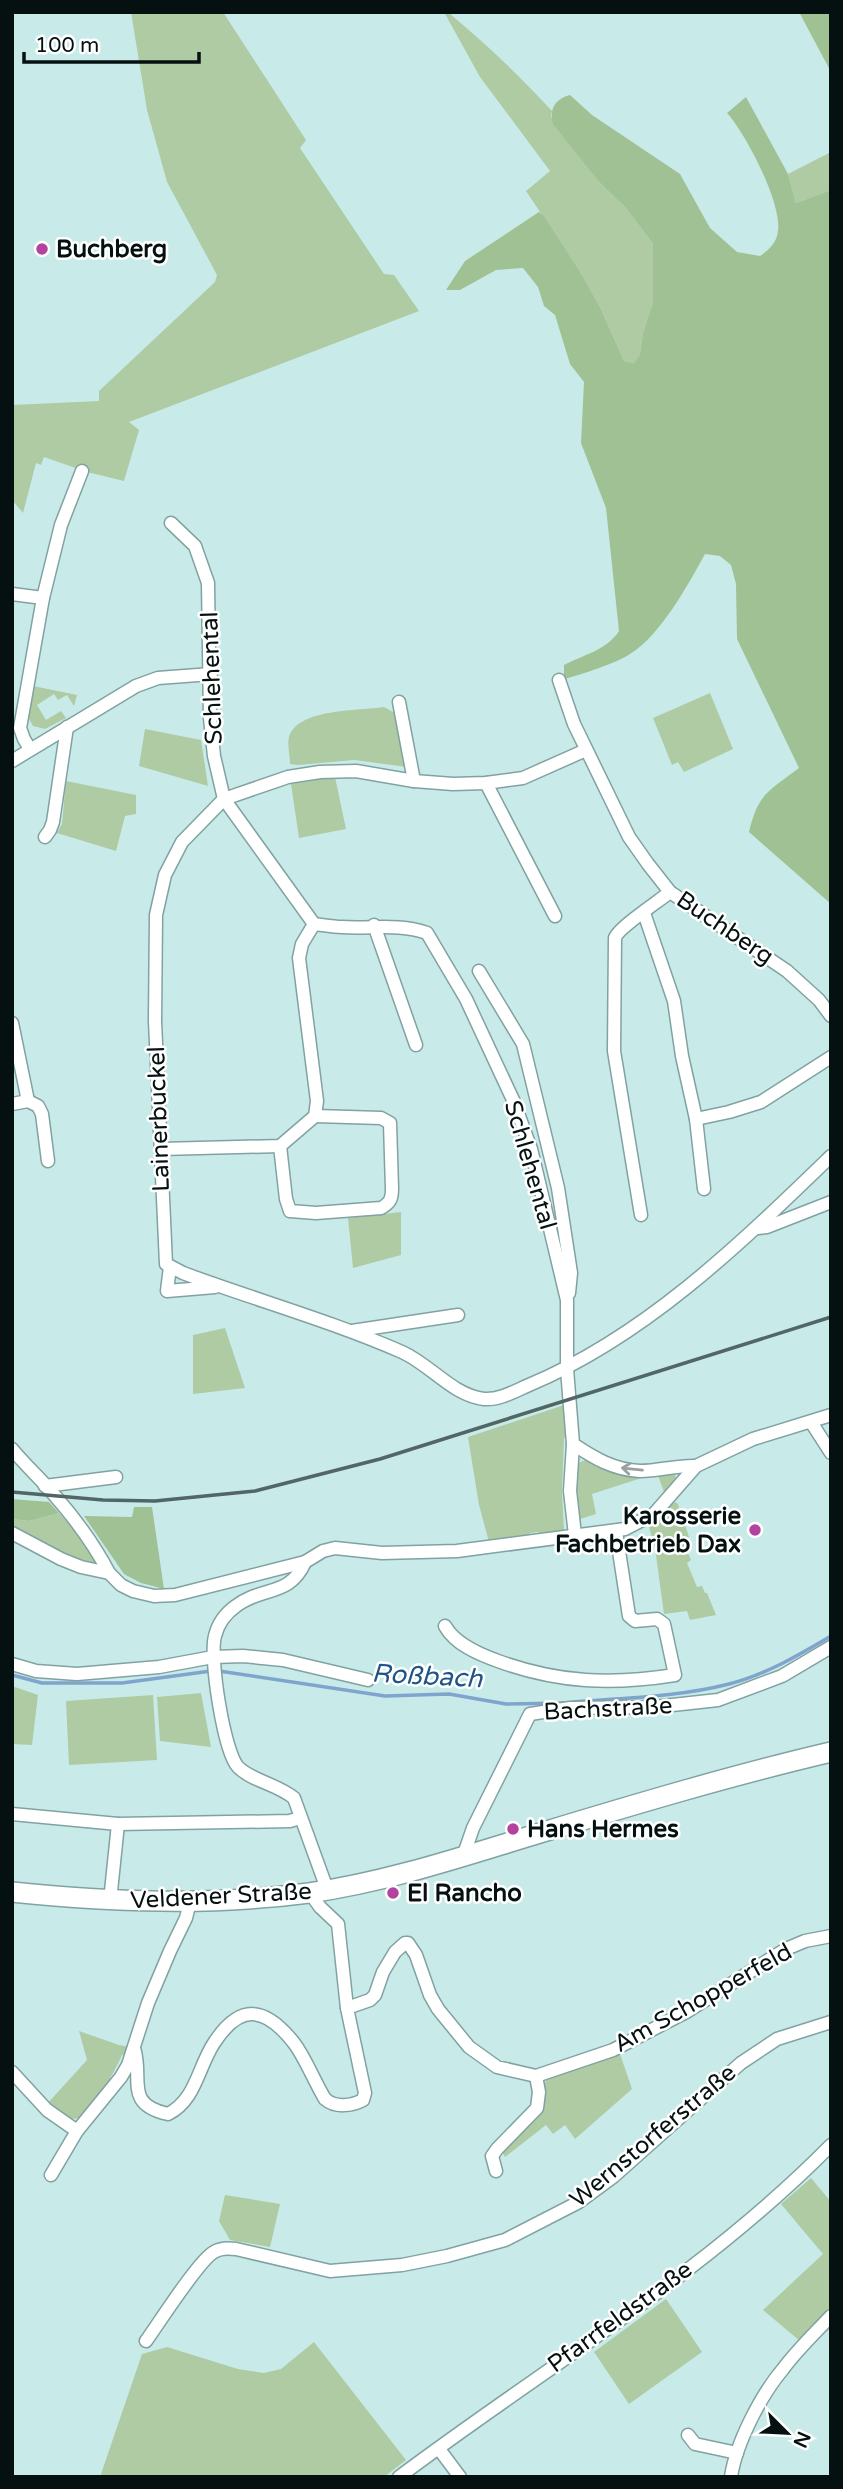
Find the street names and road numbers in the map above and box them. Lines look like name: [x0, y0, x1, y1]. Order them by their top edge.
street label: Schlehental: [195, 611, 229, 745]
street label: Buchberg: [671, 885, 779, 971]
street label: Lainerbuckel: [142, 1046, 176, 1192]
street label: Schlehental: [498, 1097, 562, 1233]
street label: Bachstraße: [543, 1691, 673, 1727]
street label: Veldener Straße: [130, 1877, 312, 1915]
street label: Am Schopperfeld: [609, 1937, 797, 2059]
street label: Wernstorferstraße: [564, 2058, 742, 2214]
street label: Pfarrfeldstraße: [542, 2255, 698, 2379]

